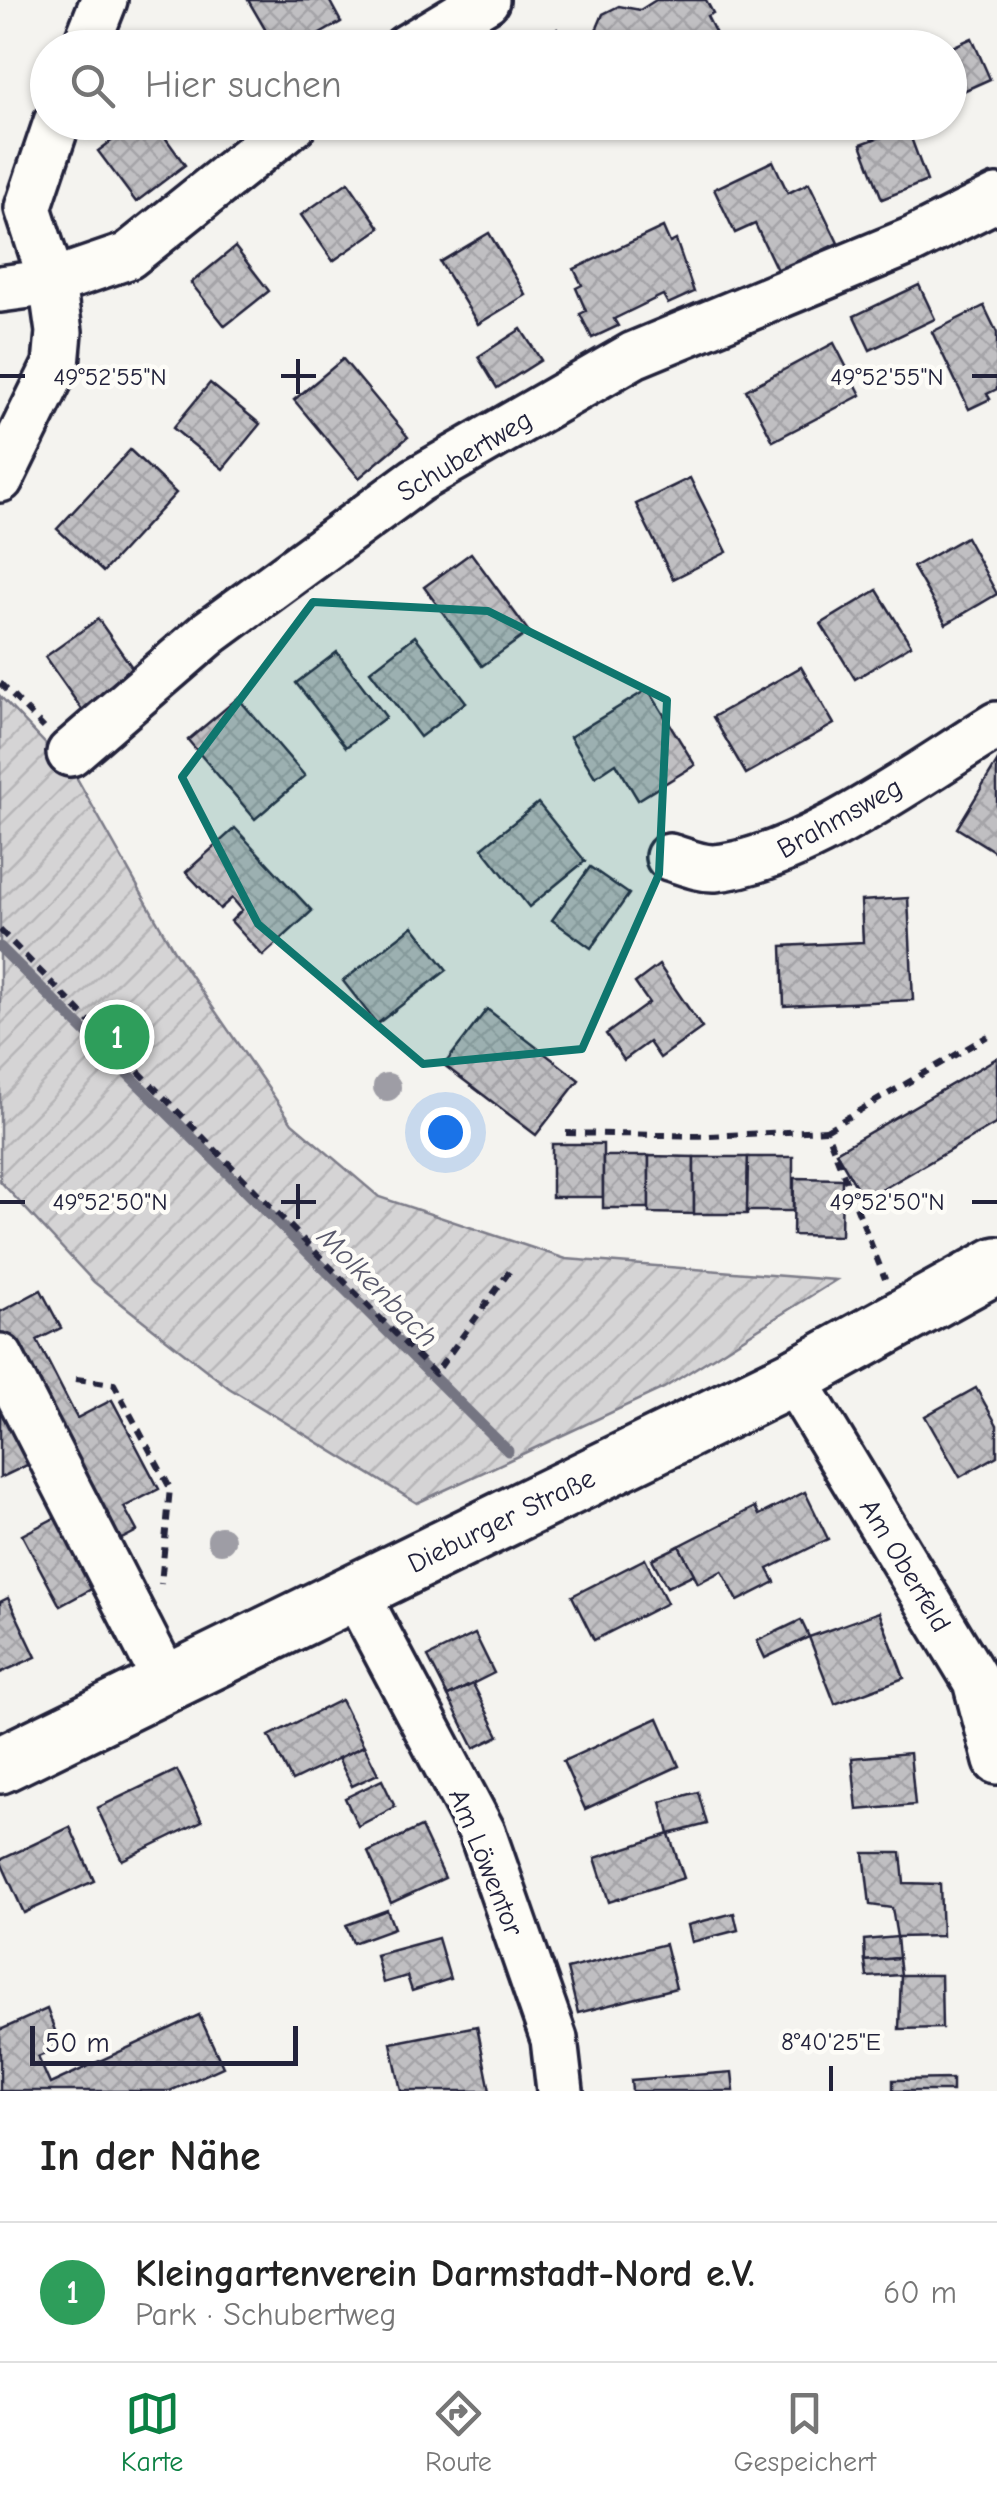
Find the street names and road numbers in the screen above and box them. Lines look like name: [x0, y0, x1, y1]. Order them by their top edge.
street label: Schubertweg: [391, 403, 538, 509]
street label: Brahmsweg: [772, 771, 907, 865]
street label: Dieburger Straße: [403, 1462, 600, 1580]
street label: Am Oberfeld: [853, 1493, 957, 1638]
street label: Am Löwentor: [442, 1784, 530, 1941]

